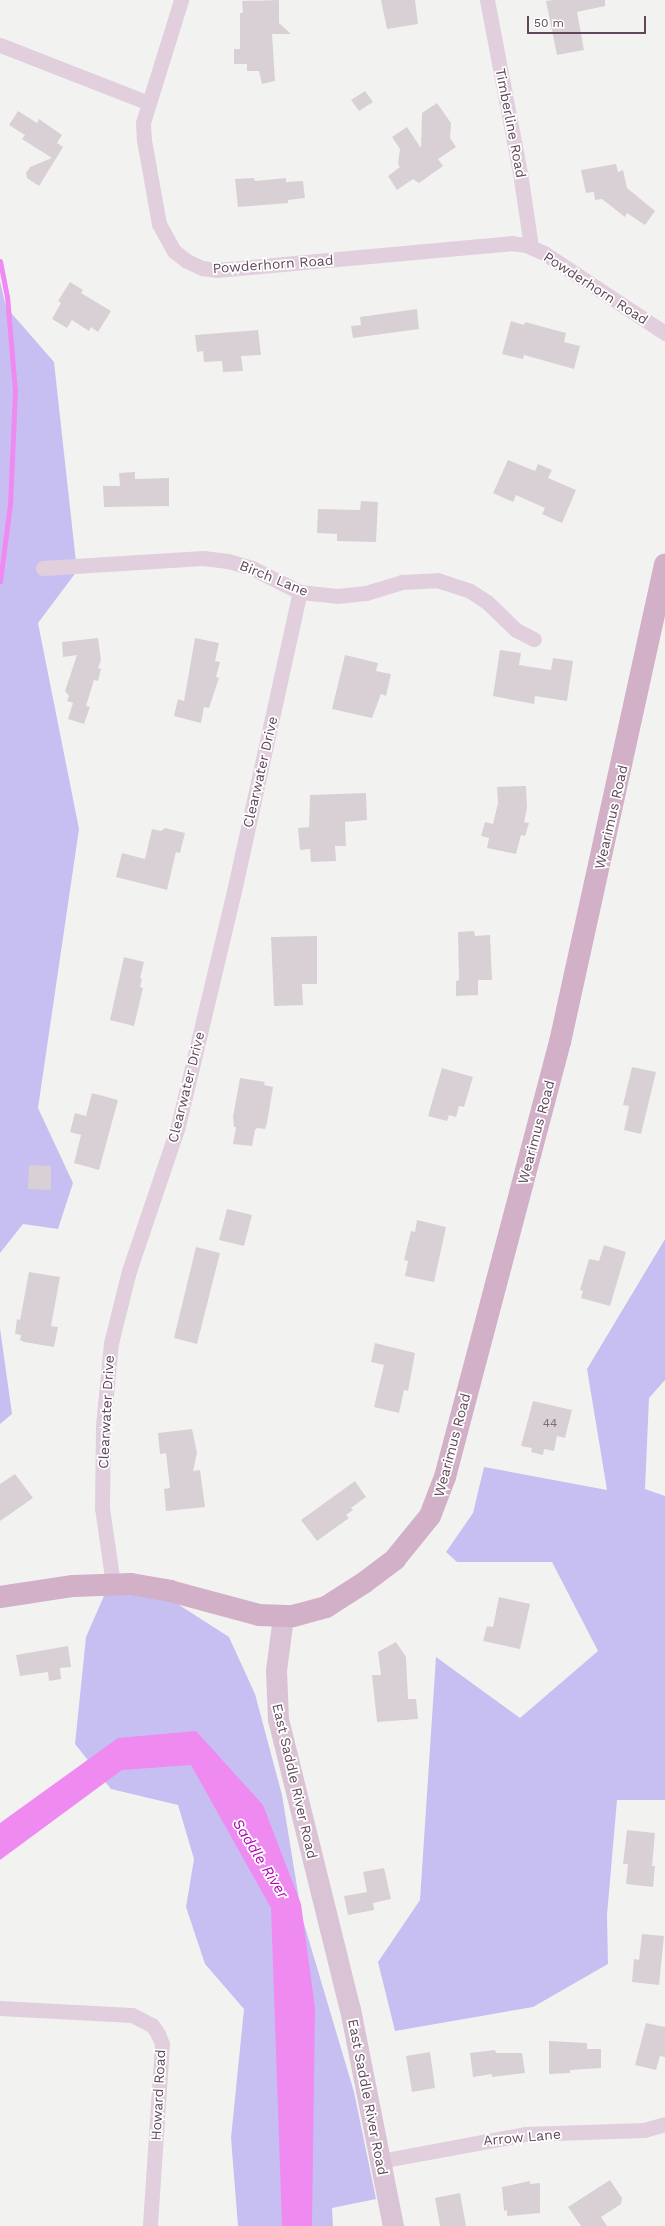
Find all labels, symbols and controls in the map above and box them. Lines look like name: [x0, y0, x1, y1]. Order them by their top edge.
scale bar: [529, 8, 648, 34]
text: 50 m: [534, 16, 564, 30]
street label: Timberline Road: [492, 67, 530, 179]
street label: Powderhorn Road: [541, 248, 651, 328]
street label: Powderhorn Road: [212, 251, 334, 277]
street label: Birch Lane: [237, 557, 311, 599]
street label: Clearwater Drive: [239, 715, 281, 829]
street label: Wearimus Road: [591, 763, 631, 871]
street label: Clearwater Drive: [164, 1030, 208, 1144]
street label: Wearimus Road: [514, 1078, 558, 1186]
street label: Clearwater Drive: [95, 1355, 117, 1469]
street label: Wearimus Road: [430, 1391, 474, 1499]
house number: 44: [543, 1417, 557, 1431]
street label: East Saddle River Road: [269, 1701, 321, 1861]
water label: Saddle River: [228, 1816, 292, 1902]
street label: East Saddle River Road: [345, 2017, 391, 2177]
street label: Howard Road: [147, 2049, 169, 2141]
street label: Arrow Lane: [482, 2125, 562, 2149]

